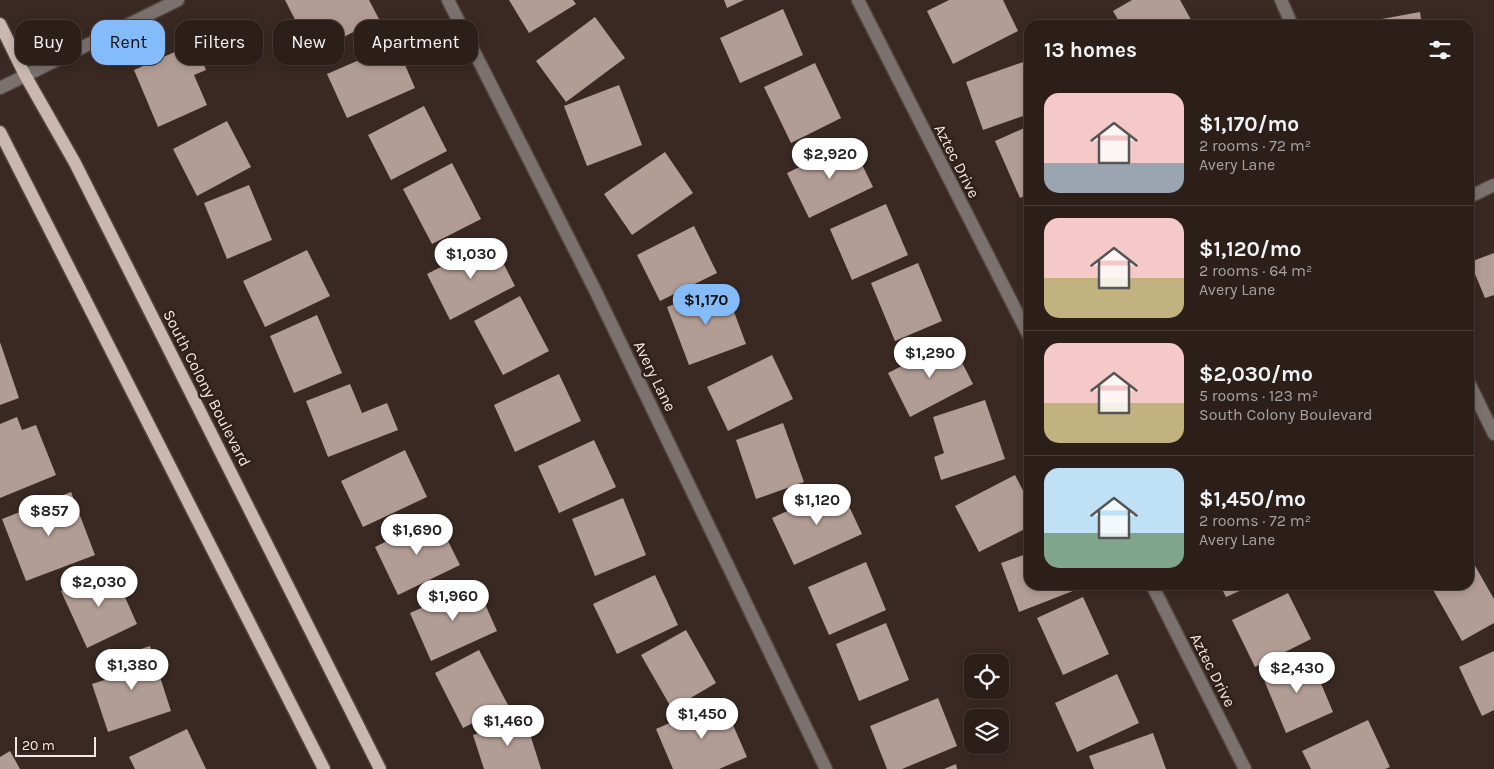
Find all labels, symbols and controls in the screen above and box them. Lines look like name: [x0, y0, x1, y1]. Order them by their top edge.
chip: Buy: [15, 20, 81, 65]
chip: Rent: [91, 20, 165, 65]
chip: Filters: [175, 20, 263, 65]
chip: New: [273, 20, 344, 65]
chip: Apartment: [354, 20, 478, 65]
icon: filters: [1426, 36, 1454, 64]
text: 13 homes: [1044, 38, 1137, 62]
text: $1,170/mo: [1199, 112, 1299, 136]
icon: home: [1084, 113, 1144, 173]
street label: Aztec Drive: [930, 121, 984, 201]
text: 2 rooms · 72 m²: [1199, 136, 1311, 155]
pin: $2,920: [789, 138, 871, 180]
text: $2,920: [803, 144, 857, 163]
text: Avery Lane: [1199, 155, 1275, 174]
text: $1,120/mo: [1199, 237, 1301, 261]
pin: $1,030: [430, 238, 512, 280]
icon: home: [1084, 238, 1144, 298]
text: $1,030: [446, 244, 496, 263]
text: 2 rooms · 64 m²: [1199, 261, 1312, 280]
text: Avery Lane: [1199, 280, 1275, 299]
pin: $1,170: [665, 284, 747, 326]
text: $1,170: [684, 290, 728, 309]
street label: South Colony Boulevard: [159, 306, 255, 470]
pin: $1,290: [889, 336, 971, 379]
street label: Avery Lane: [630, 338, 680, 414]
text: $1,290: [905, 343, 955, 362]
text: $2,030/mo: [1199, 362, 1313, 386]
icon: home: [1084, 363, 1144, 423]
text: 5 rooms · 123 m²: [1199, 386, 1318, 405]
text: South Colony Boulevard: [1199, 405, 1372, 424]
pin: $1,120: [776, 484, 858, 526]
text: $1,450/mo: [1199, 487, 1306, 511]
icon: home: [1084, 488, 1144, 548]
text: $1,120: [794, 490, 840, 509]
pin: $857: [19, 494, 79, 537]
text: $857: [30, 501, 68, 520]
text: 2 rooms · 72 m²: [1199, 511, 1311, 530]
pin: $1,690: [376, 514, 458, 556]
text: $1,690: [392, 520, 442, 539]
text: Avery Lane: [1199, 530, 1275, 549]
pin: $2,030: [58, 566, 140, 608]
text: $2,030: [72, 572, 126, 591]
pin: $1,960: [412, 580, 494, 622]
text: $1,960: [428, 586, 478, 605]
street label: Aztec Drive: [1186, 630, 1240, 710]
pin: $1,380: [91, 648, 173, 691]
pin: $2,430: [1256, 652, 1338, 694]
map controls: [964, 654, 1009, 754]
button: locate: [964, 654, 1009, 699]
text: $1,380: [106, 655, 158, 674]
text: $2,430: [1270, 658, 1324, 677]
pin: $1,450: [661, 698, 743, 740]
pin: $1,460: [467, 704, 549, 747]
text: $1,450: [677, 704, 727, 723]
button: layers: [964, 709, 1009, 754]
text: $1,460: [483, 711, 533, 730]
scale bar: [15, 734, 96, 757]
text: 20 m: [22, 737, 55, 754]

